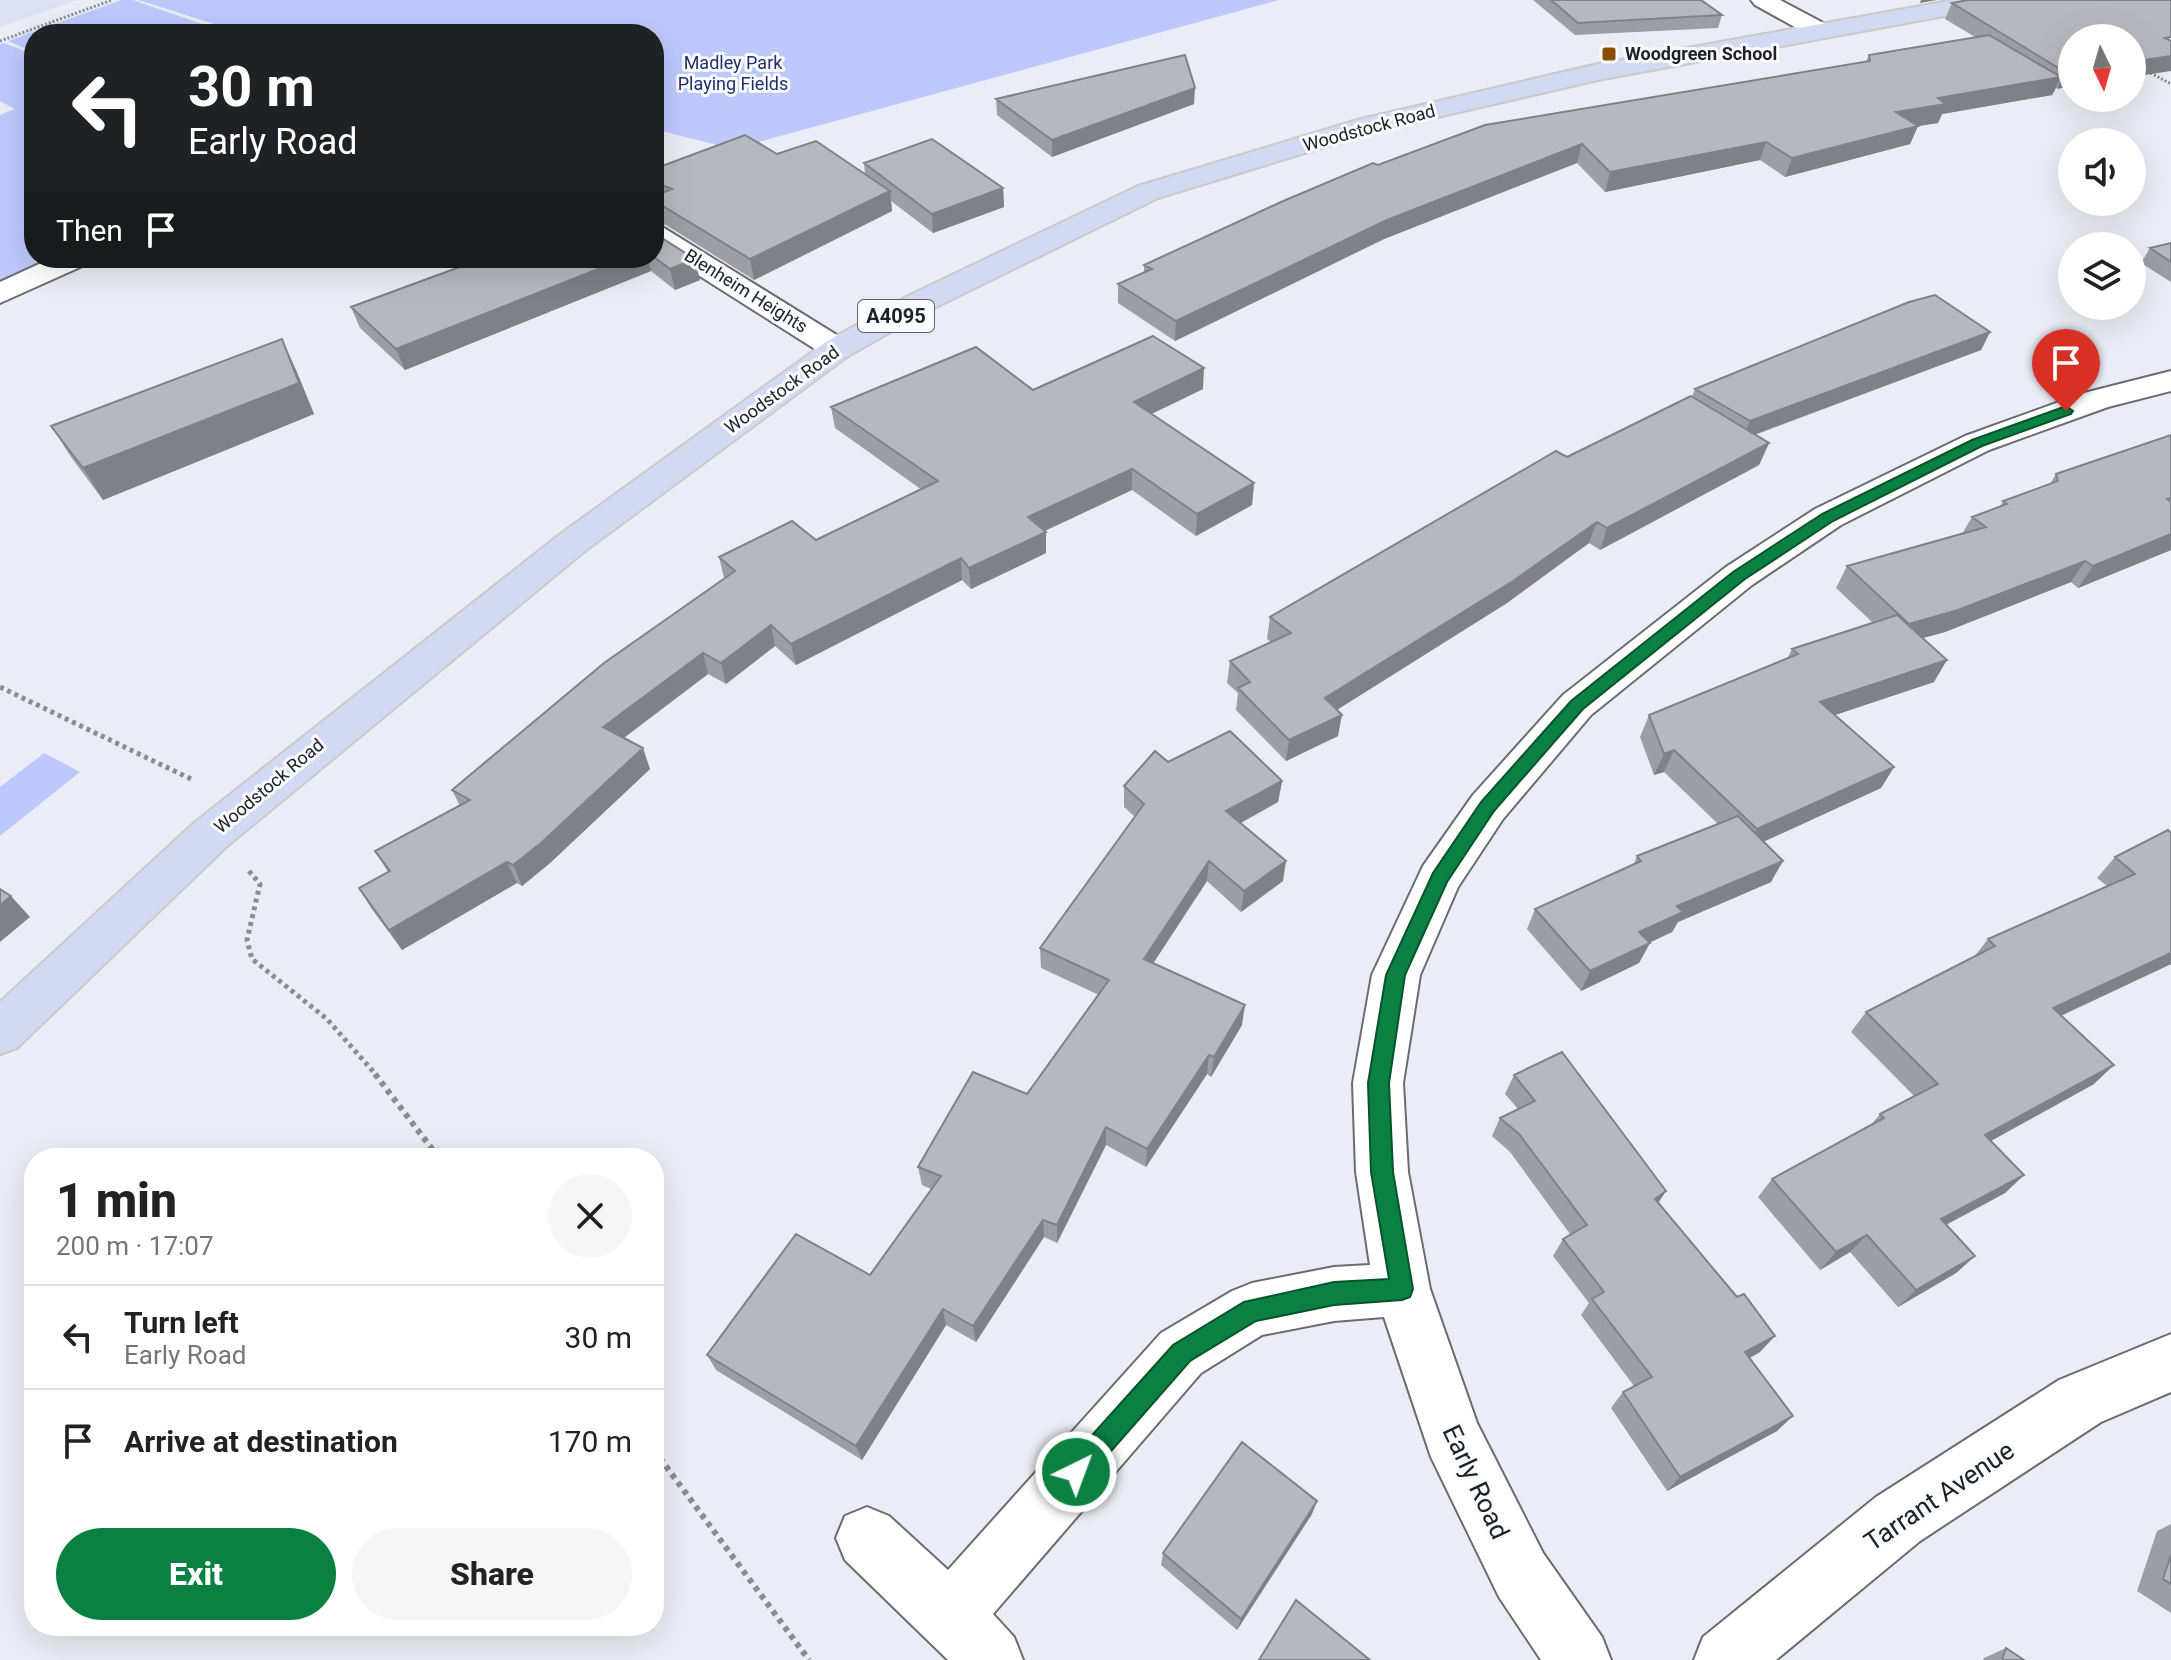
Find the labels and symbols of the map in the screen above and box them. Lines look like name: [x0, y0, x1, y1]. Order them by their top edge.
north arrow: [2058, 24, 2146, 112]
place label: Woodgreen School: [1625, 43, 1777, 64]
marker: Woodgreen School: [1600, 45, 1618, 63]
park label: Madley Park Playing Fields: [678, 52, 788, 94]
street label: Woodstock Road: [1300, 100, 1437, 155]
street label: Blenheim Heights: [681, 244, 812, 337]
road number: A4095: [858, 300, 934, 332]
pin: [2032, 329, 2100, 411]
street label: Woodstock Road: [721, 341, 843, 438]
street label: Woodstock Road: [210, 734, 328, 837]
street label: Early Road: [1437, 1420, 1515, 1544]
position arrow: [1034, 1430, 1118, 1514]
street label: Tarrant Avenue: [1859, 1435, 2019, 1557]

